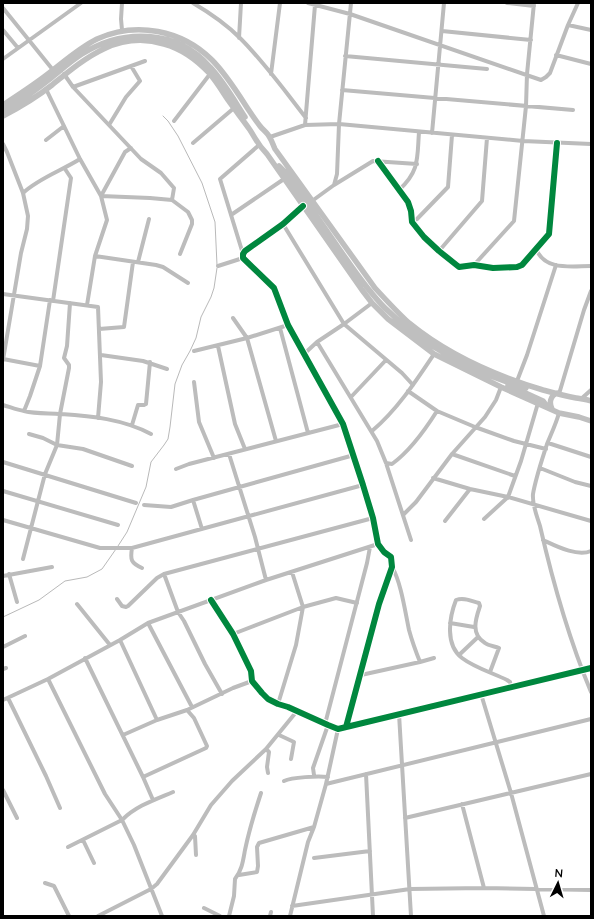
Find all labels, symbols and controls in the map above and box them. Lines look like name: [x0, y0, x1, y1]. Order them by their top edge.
north arrow: [538, 863, 578, 903]
text: N: [554, 866, 564, 879]

